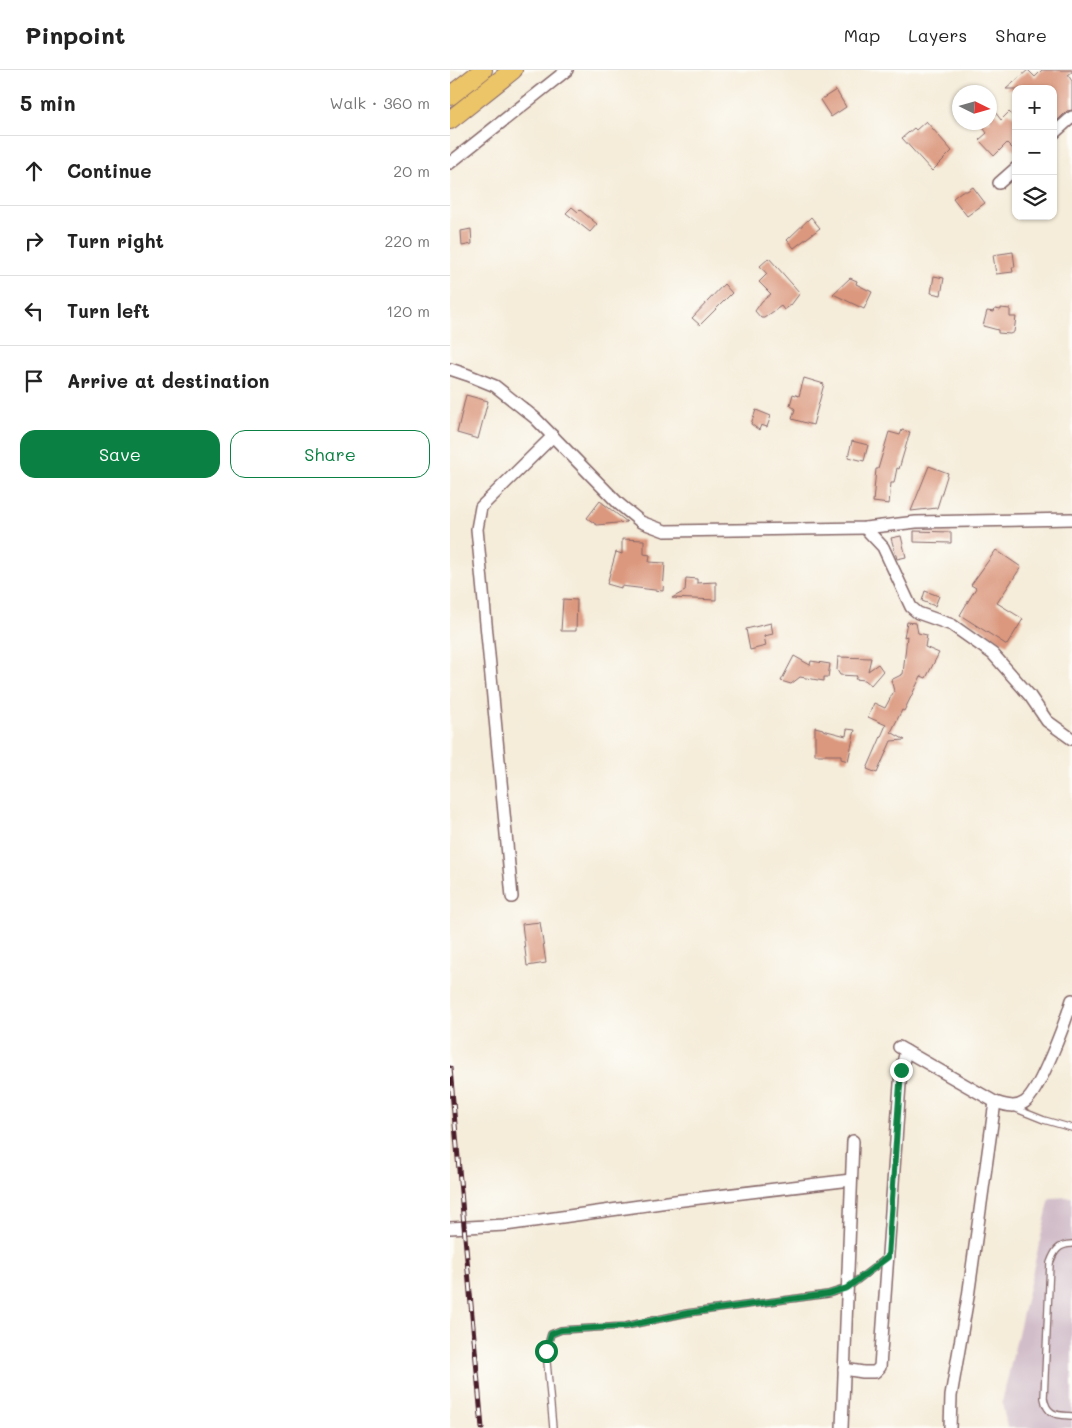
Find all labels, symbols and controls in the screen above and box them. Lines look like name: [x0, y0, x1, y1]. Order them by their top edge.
text: Pinpoint: [25, 19, 126, 50]
text: Map: [844, 23, 880, 47]
text: Layers: [908, 23, 967, 47]
text: Share: [995, 23, 1047, 47]
north arrow: [952, 85, 997, 130]
map controls: [1012, 85, 1057, 220]
button: +: [1012, 85, 1057, 130]
text: 5 min: [20, 89, 76, 116]
text: Walk · 360 m: [329, 92, 430, 113]
button: −: [1012, 130, 1057, 175]
icon: ahead: [20, 157, 48, 185]
text: Continue: [67, 158, 152, 183]
text: 20 m: [393, 160, 430, 181]
button: layers: [1012, 175, 1057, 220]
icon: right: [20, 227, 48, 255]
text: Turn right: [67, 228, 164, 253]
text: 220 m: [384, 230, 430, 251]
icon: left: [20, 297, 48, 325]
text: Turn left: [67, 298, 150, 323]
text: 120 m: [386, 300, 430, 321]
icon: arrive: [20, 367, 48, 395]
text: Arrive at destination: [67, 368, 270, 393]
button: Save: [20, 430, 220, 478]
button: Share: [230, 430, 430, 478]
route end: [890, 1059, 913, 1082]
route start: [535, 1340, 558, 1363]

